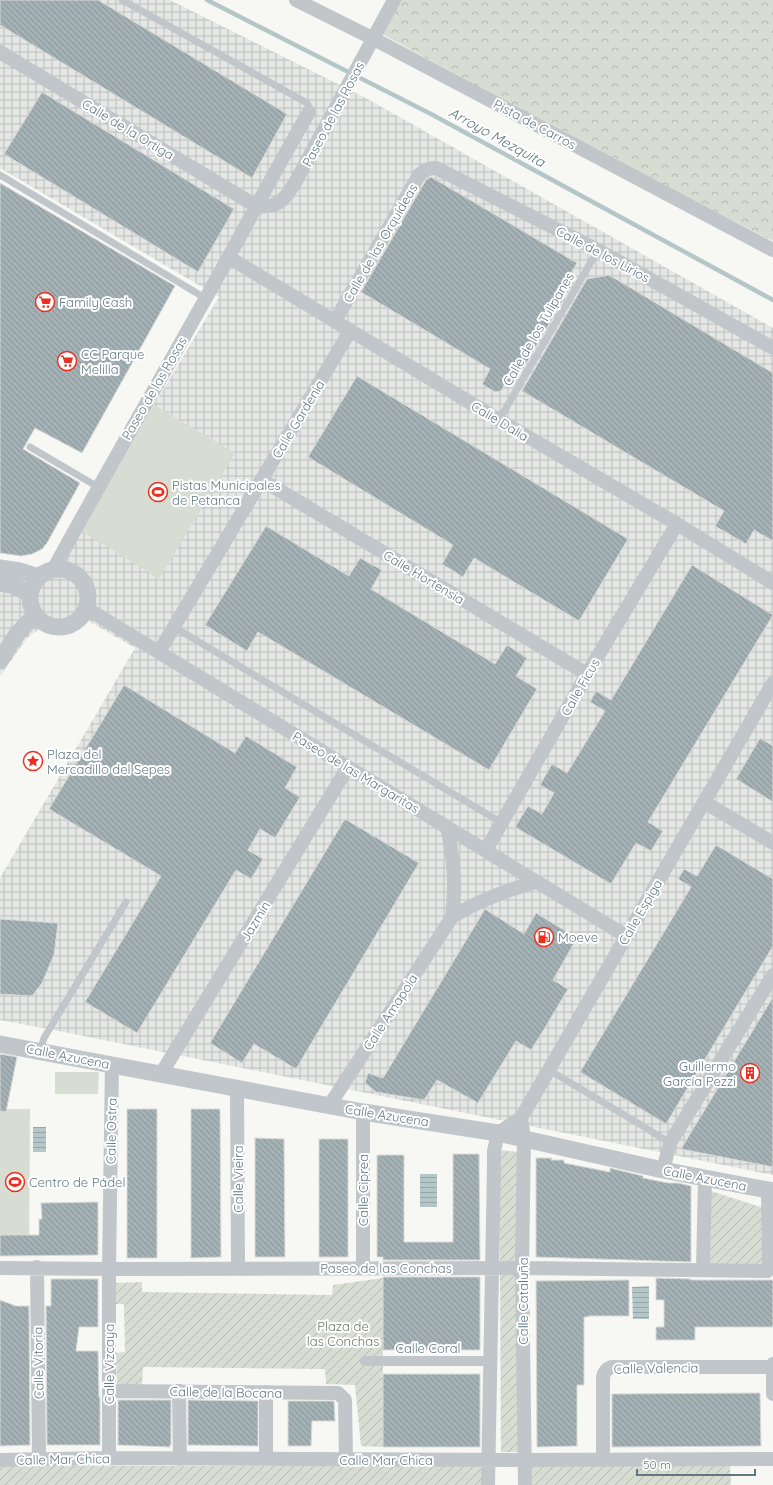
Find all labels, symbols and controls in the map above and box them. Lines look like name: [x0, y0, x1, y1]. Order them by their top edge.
street label: Paseo de las Rosas: [299, 59, 367, 169]
street label: Calle de la Ortiga: [79, 95, 177, 163]
street label: Pista de Carros: [491, 96, 579, 152]
water label: Arroyo Mezquita: [446, 103, 549, 172]
street label: Calle de las Orquídeas: [339, 181, 421, 305]
street label: Calle de los Lirios: [553, 223, 653, 285]
street label: Calle de los Tulipanes: [499, 269, 577, 389]
supermarket icon: Family Cash: [34, 291, 56, 313]
place label: Family Cash: [59, 294, 132, 310]
street label: Paseo de las Rosas: [118, 334, 190, 442]
place label: CC Parque Melilla: [81, 346, 144, 377]
supermarket icon: CC Parque Melilla: [56, 350, 78, 372]
street label: Calle Gardenia: [268, 377, 328, 461]
street label: Calle Dalia: [468, 398, 532, 444]
place label: Pistas Municipales de Petanca: [172, 477, 281, 508]
sports icon: Pistas Municipales de Petanca: [147, 481, 169, 503]
street label: Calle Hortensia: [381, 547, 467, 607]
street label: Calle Ficus: [557, 656, 603, 718]
street label: Paseo de las Margaritas: [290, 728, 422, 816]
place label: Plaza del Mercadillo del Sepes: [47, 746, 170, 777]
place icon: Plaza del Mercadillo del Sepes: [22, 750, 44, 772]
street label: Calle Espiga: [615, 876, 665, 948]
street label: Jazmín: [237, 898, 273, 944]
fuel station icon: Moeve: [533, 926, 555, 948]
place label: Moeve: [558, 929, 598, 945]
street label: Calle Amapola: [359, 971, 421, 1053]
street label: Calle Azucena: [25, 1040, 111, 1072]
place label: Guillermo García Pezzi: [663, 1058, 736, 1089]
building icon: Guillermo García Pezzi: [739, 1062, 761, 1084]
street label: Calle Ostra: [102, 1098, 120, 1164]
street label: Calle Azucena: [344, 1100, 430, 1130]
street label: Calle Vieira: [230, 1145, 246, 1213]
street label: Calle Ciprea: [355, 1154, 371, 1226]
street label: Calle Azucena: [662, 1162, 748, 1194]
sports icon: Centro de Pádel: [4, 1171, 26, 1193]
place label: Centro de Pádel: [29, 1174, 125, 1190]
street label: Calle Cataluña: [515, 1257, 531, 1345]
street label: Paseo de las Conchas: [320, 1260, 452, 1276]
park label: Plaza de las Conchas: [307, 1318, 379, 1349]
street label: Calle Vizcaya: [101, 1324, 117, 1404]
street label: Calle Vitoria: [29, 1327, 47, 1399]
street label: Calle Coral: [395, 1340, 461, 1356]
street label: Calle Valencia: [614, 1359, 698, 1377]
street label: Calle de la Bocana: [170, 1383, 282, 1401]
street label: Calle Mar Chica: [16, 1450, 110, 1468]
scale bar: [637, 1451, 755, 1477]
street label: Calle Mar Chica: [339, 1452, 433, 1468]
text: 50 m: [643, 1457, 671, 1472]

